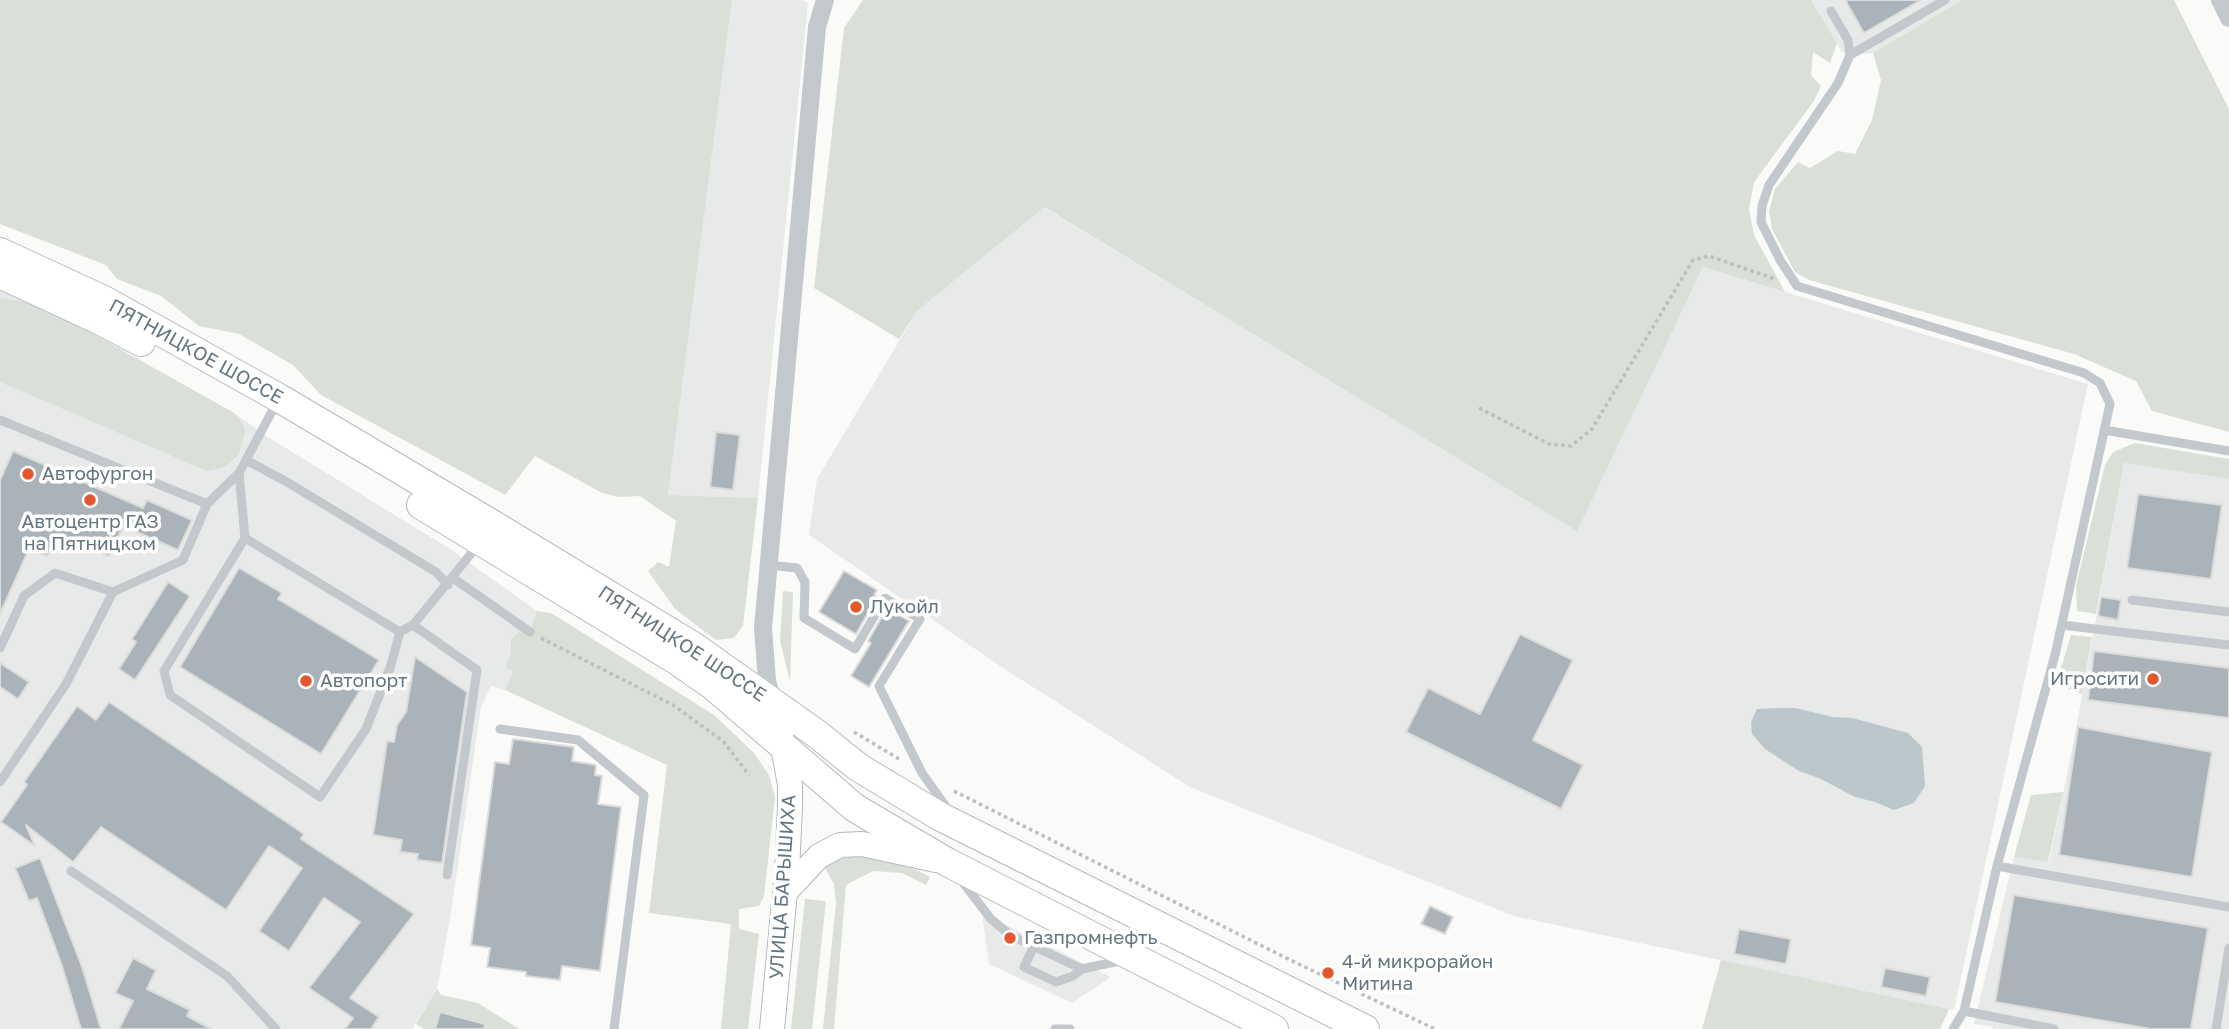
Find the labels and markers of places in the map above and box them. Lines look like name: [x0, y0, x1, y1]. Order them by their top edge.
place label: Автофургон: [42, 463, 153, 485]
marker: Автофургон: [20, 466, 36, 482]
marker: Автоцентр ГАЗ на Пятницком: [82, 492, 98, 508]
place label: Автоцентр ГАЗ на Пятницком: [21, 511, 159, 555]
place label: Лукойл: [870, 596, 939, 618]
marker: Лукойл: [848, 599, 864, 615]
place label: Игросити: [2050, 668, 2139, 690]
place label: Автопорт: [320, 670, 407, 692]
marker: Игросити: [2145, 671, 2161, 687]
marker: Автопорт: [298, 673, 314, 689]
place label: Газпромнефть: [1024, 927, 1157, 949]
marker: Газпромнефть: [1002, 930, 1018, 946]
place label: 4-й микрорайон Митина: [1342, 951, 1493, 995]
marker: 4-й микрорайон Митина: [1320, 965, 1336, 981]

